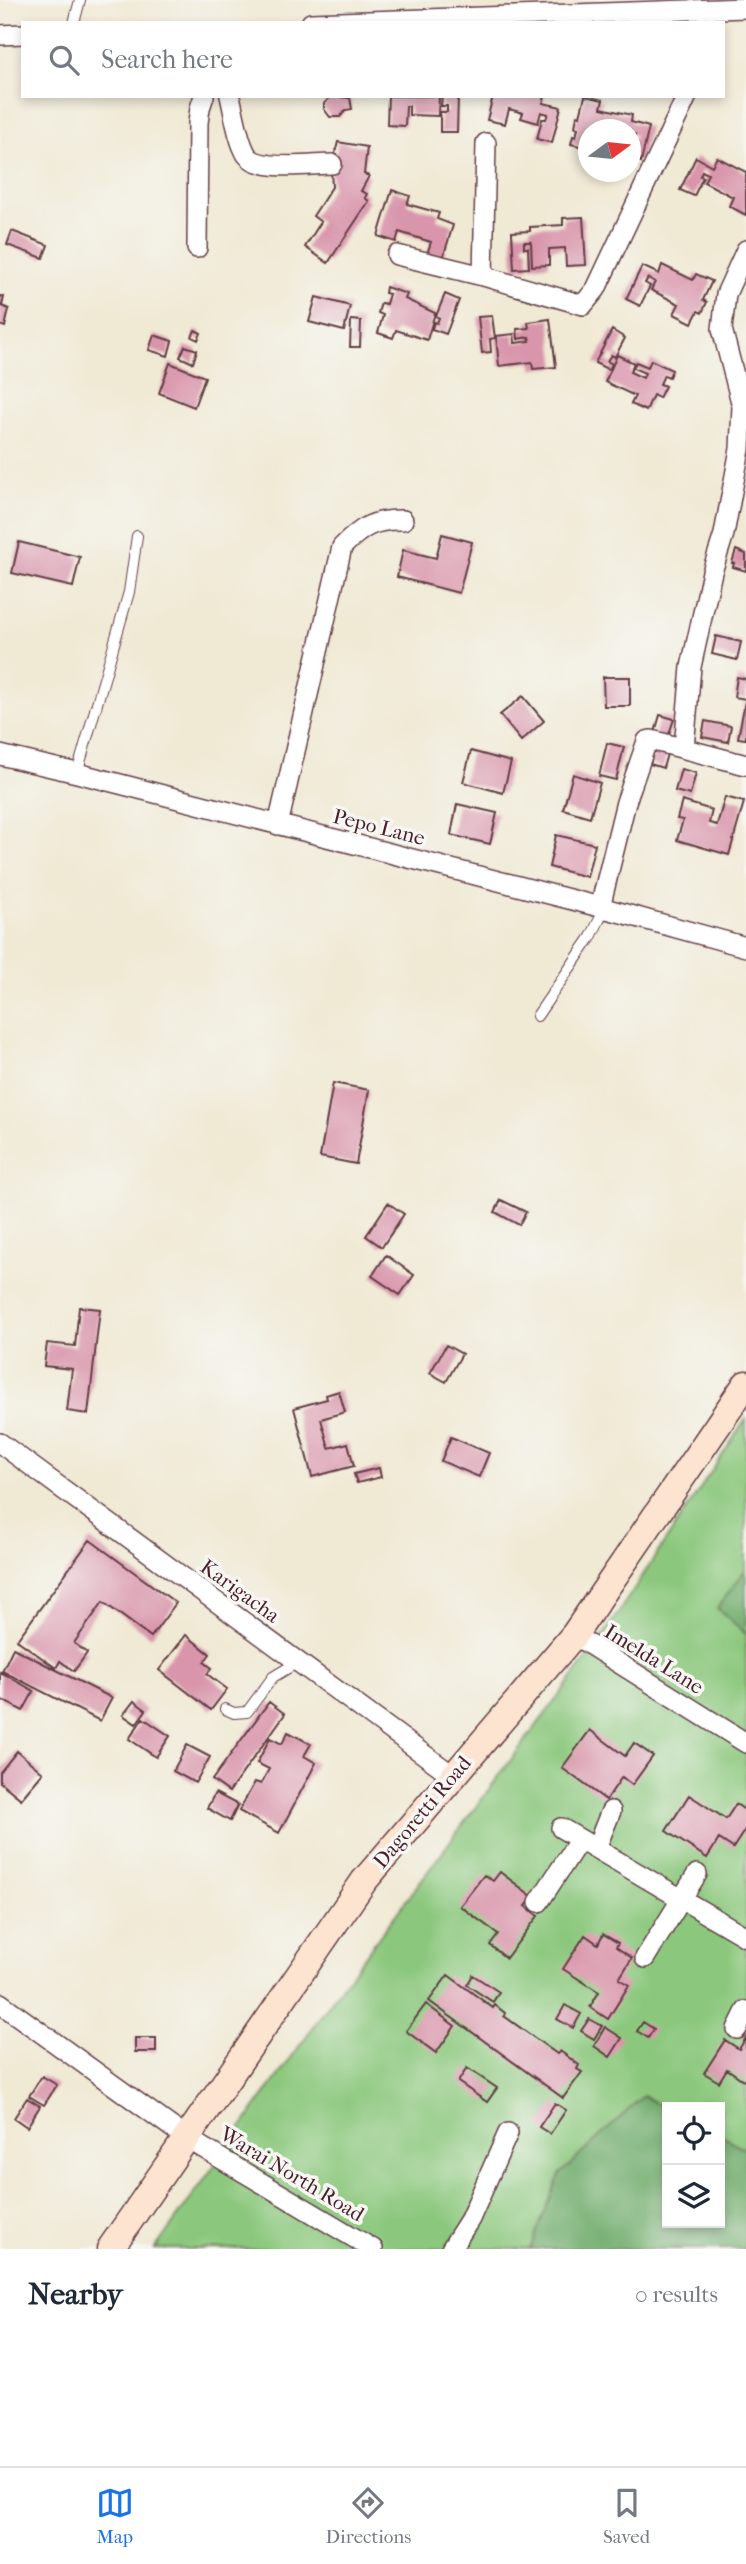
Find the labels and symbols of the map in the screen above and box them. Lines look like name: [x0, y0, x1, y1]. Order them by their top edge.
north arrow: [578, 119, 641, 182]
street label: Pepo Lane: [330, 804, 428, 850]
street label: Karigacha: [196, 1554, 284, 1628]
street label: Imelda Lane: [600, 1619, 708, 1699]
street label: Dagoretti Road: [368, 1751, 476, 1873]
street label: Warai North Road: [215, 2121, 369, 2227]

